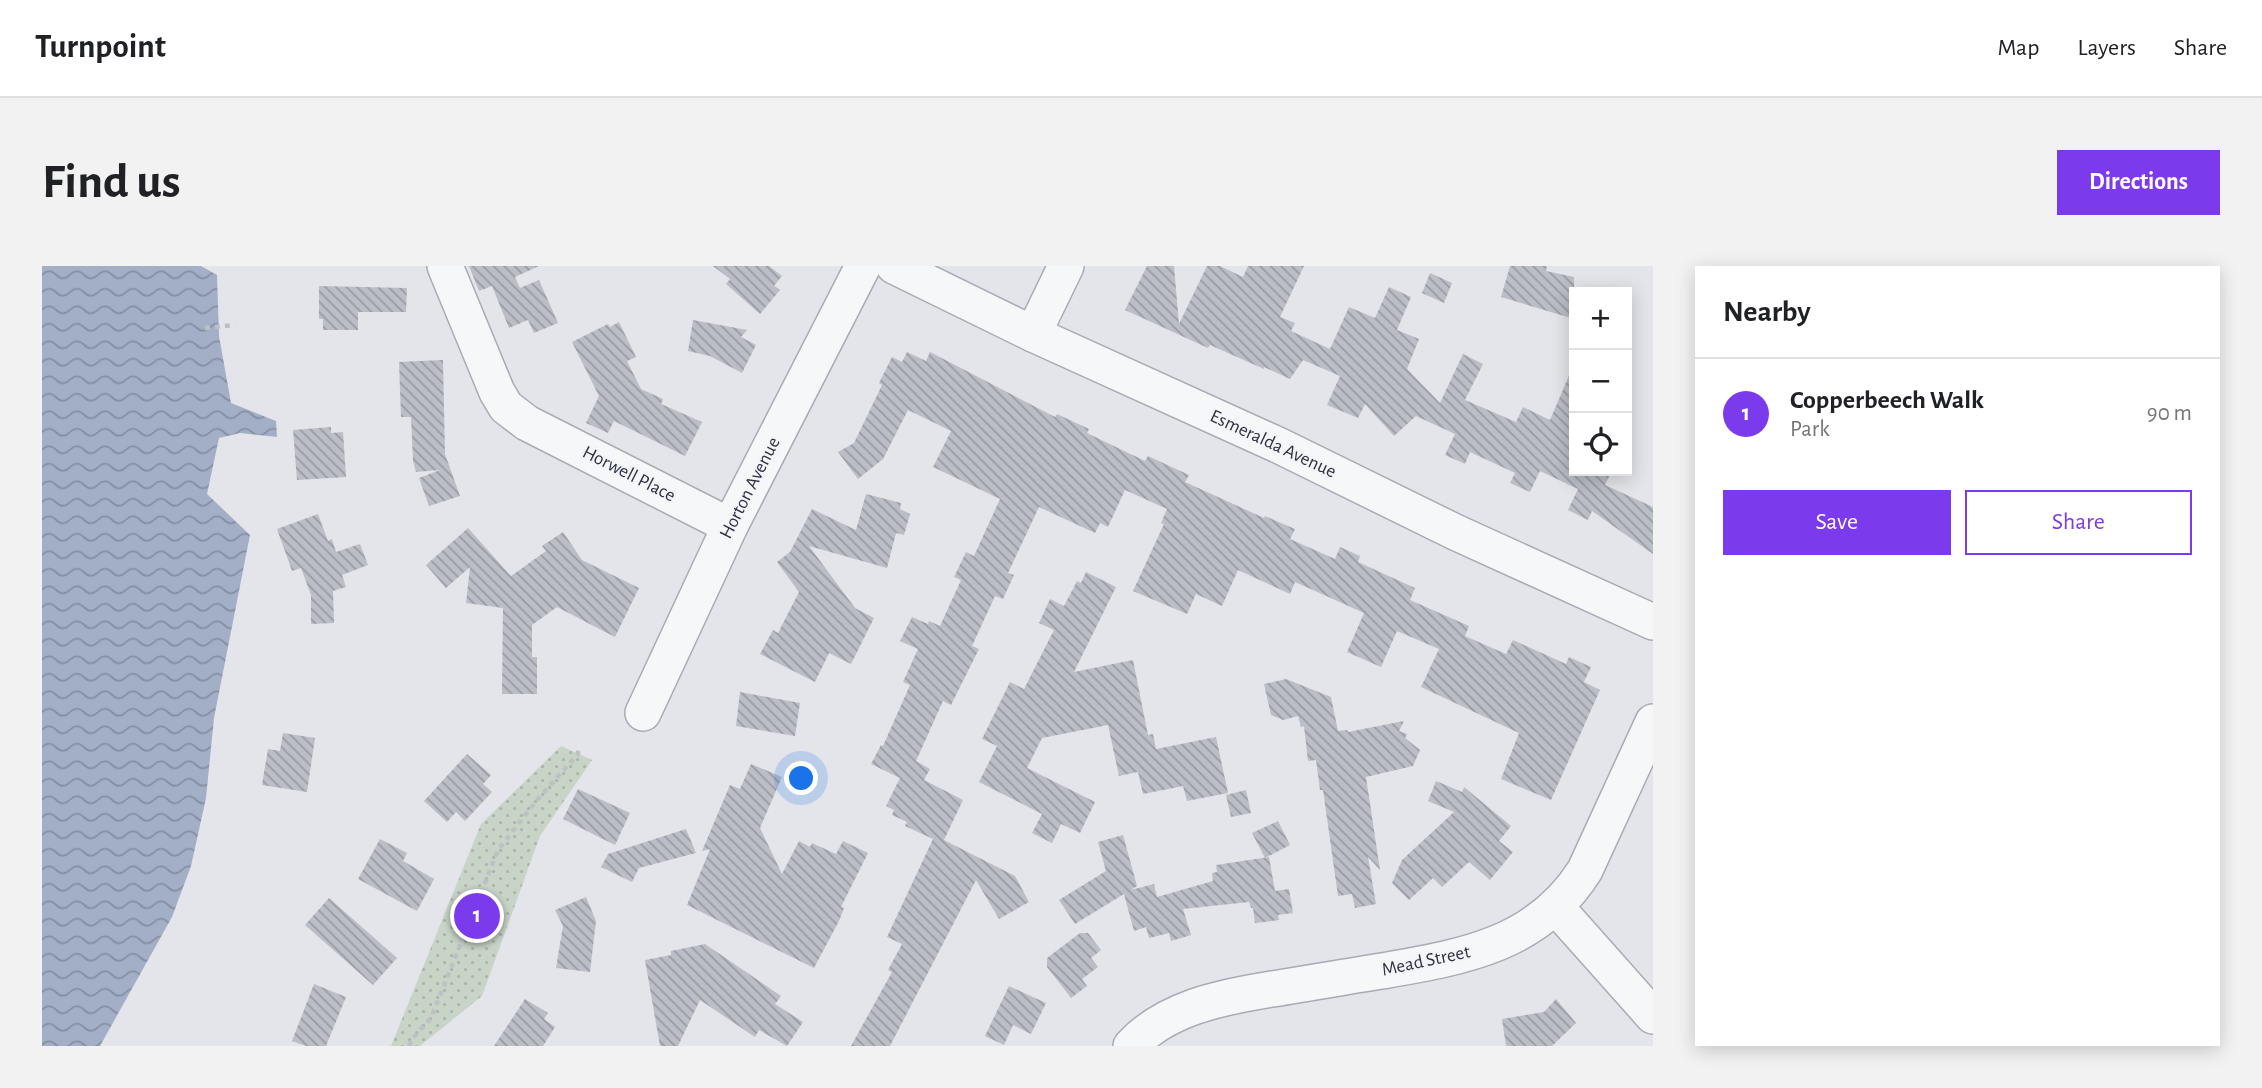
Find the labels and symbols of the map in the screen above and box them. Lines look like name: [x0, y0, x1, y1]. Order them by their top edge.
street label: Esmeralda Avenue: [1207, 407, 1339, 481]
street label: Horton Avenue: [716, 434, 784, 542]
street label: Horwell Place: [580, 443, 678, 505]
your location: [784, 761, 818, 795]
pin: 1: [454, 890, 500, 942]
street label: Mead Street: [1380, 942, 1472, 980]

